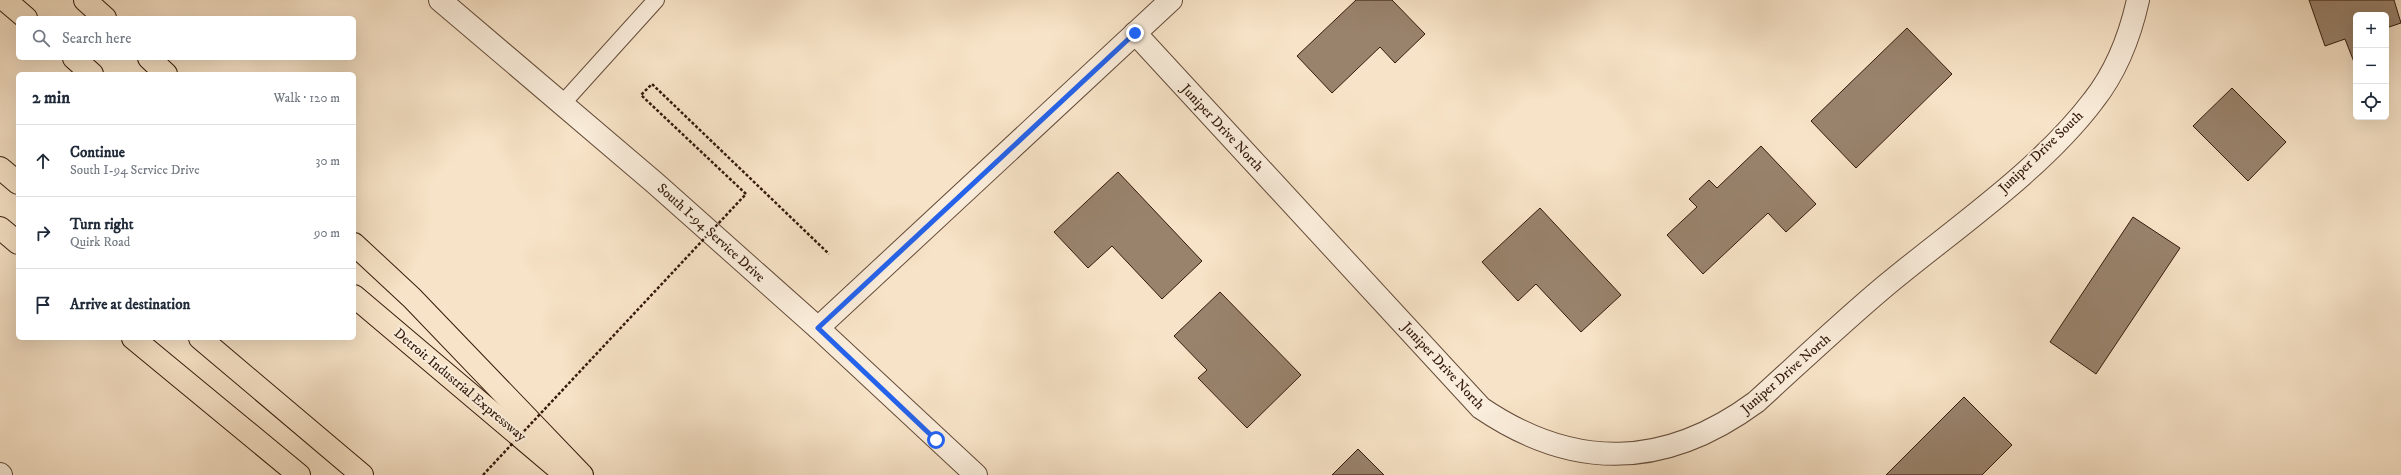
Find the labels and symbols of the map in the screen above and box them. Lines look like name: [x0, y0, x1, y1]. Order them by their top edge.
route end: [1126, 24, 1144, 42]
street label: Juniper Drive North: [1175, 79, 1268, 176]
street label: Juniper Drive South: [1993, 107, 2088, 198]
street label: South I-94 Service Drive: [653, 180, 769, 287]
street label: Juniper Drive North: [1396, 317, 1489, 414]
street label: Detroit Industrial Expressway: [390, 324, 530, 446]
street label: Juniper Drive North: [1736, 330, 1835, 419]
route start: [927, 431, 945, 449]

